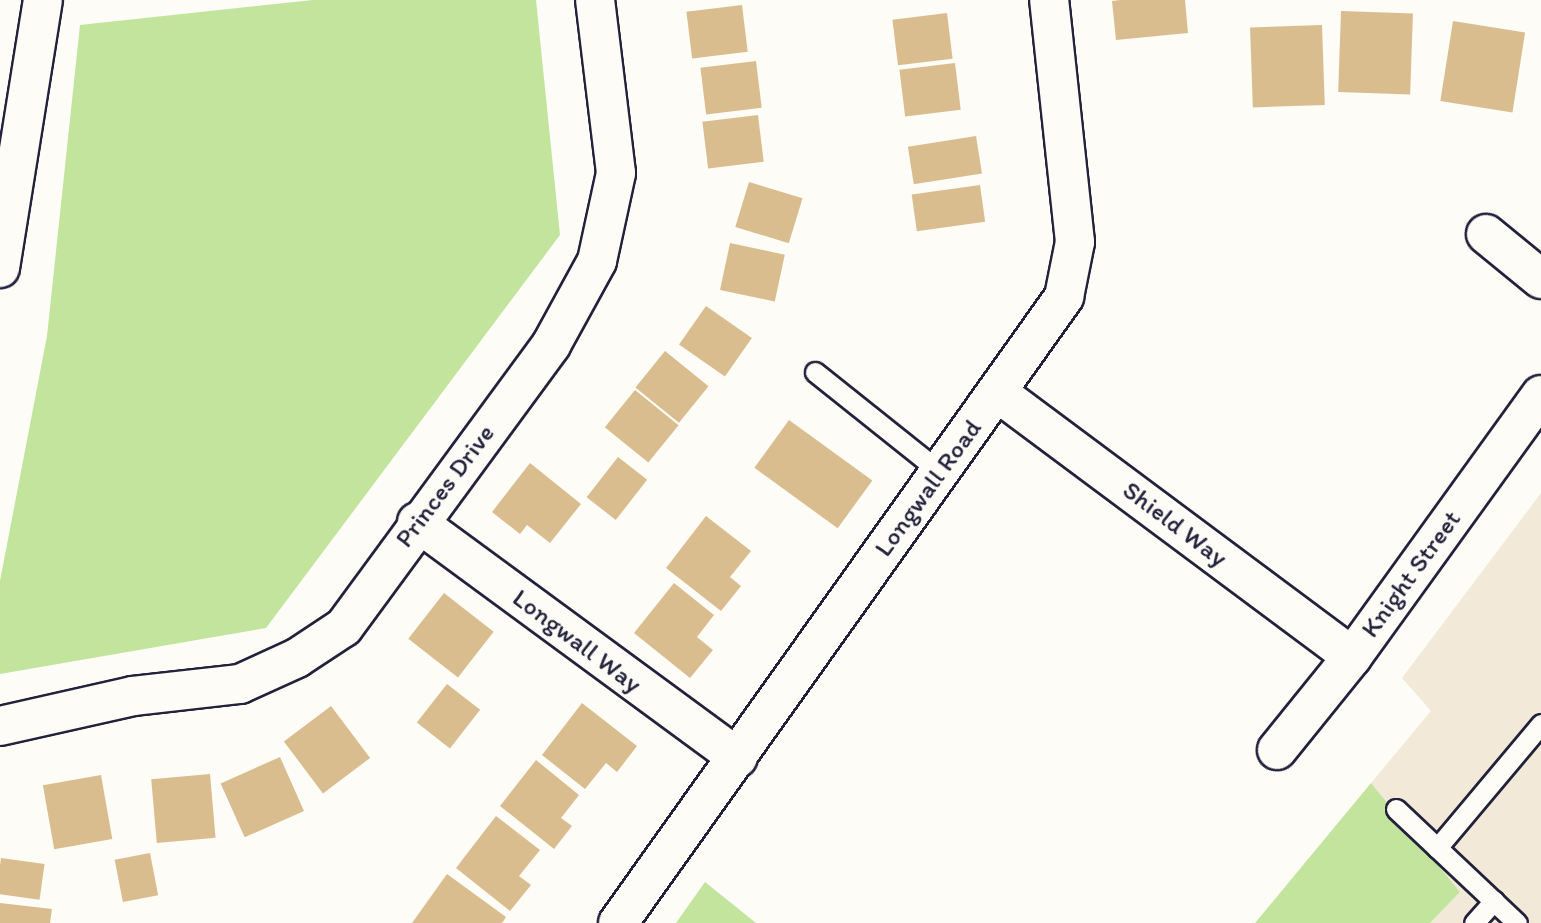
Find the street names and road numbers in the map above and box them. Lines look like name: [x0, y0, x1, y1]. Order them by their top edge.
street label: Longwall Road: [868, 414, 988, 562]
street label: Princes Drive: [389, 418, 501, 554]
street label: Shield Way: [1117, 475, 1233, 573]
street label: Knight Street: [1355, 505, 1467, 643]
street label: Longwall Way: [507, 583, 647, 699]

